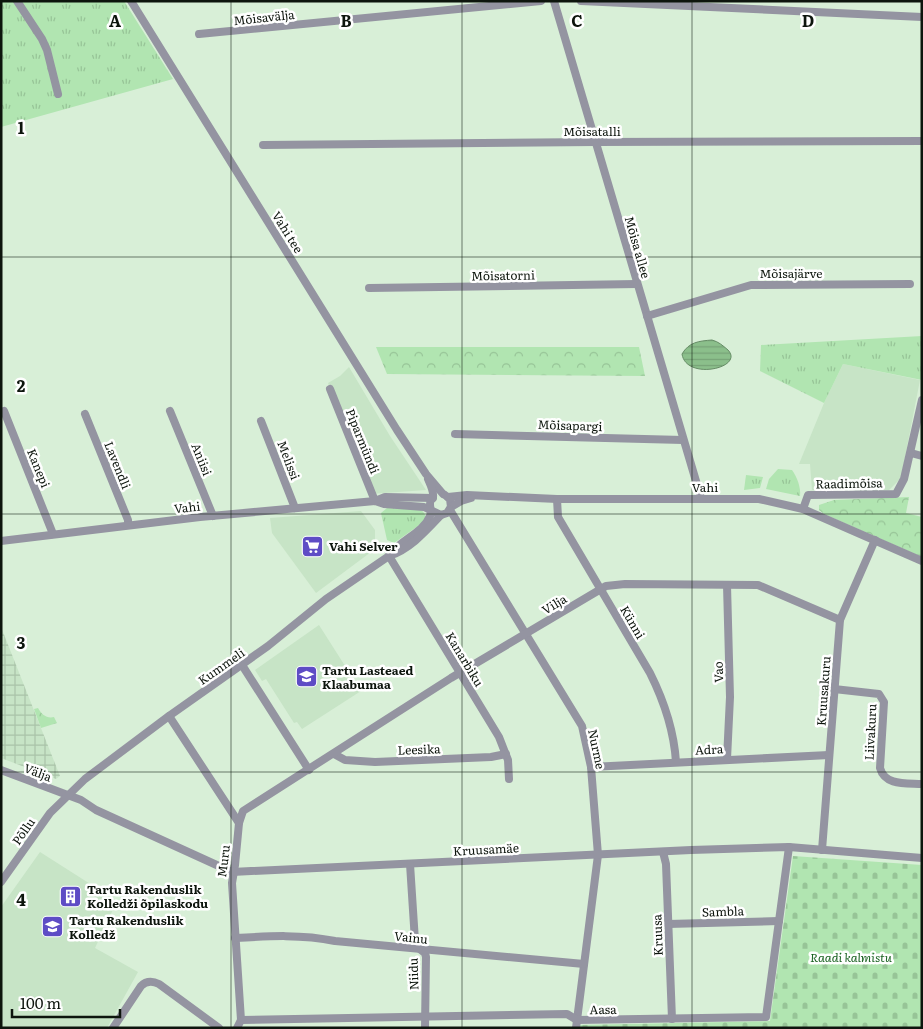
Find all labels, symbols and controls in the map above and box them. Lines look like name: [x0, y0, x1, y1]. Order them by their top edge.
street label: Mõisavälja: [233, 5, 296, 29]
text: A: [109, 8, 121, 32]
text: B: [340, 8, 352, 32]
text: C: [571, 8, 583, 32]
text: D: [802, 8, 814, 32]
text: 1: [18, 115, 25, 139]
street label: Mõisatalli: [563, 122, 621, 140]
street label: Vahi tee: [268, 208, 308, 256]
street label: Mõisa allee: [621, 214, 655, 280]
street label: Mõisajärve: [759, 264, 823, 282]
street label: Mõisatorni: [471, 265, 535, 285]
text: 2: [17, 373, 26, 397]
street label: Piparmündi: [342, 406, 384, 476]
street label: Mõisapargi: [537, 415, 603, 435]
street label: Melissi: [273, 438, 305, 482]
street label: Lavendli: [100, 439, 136, 491]
street label: Aniisi: [187, 440, 217, 478]
street label: Kanepi: [23, 446, 55, 490]
street label: Raadimõisa: [815, 473, 883, 493]
street label: Vahi: [692, 478, 718, 496]
street label: Vahi: [173, 497, 201, 517]
supermarket icon: Vahi Selver: [301, 534, 325, 558]
place label: Vahi Selver: [329, 537, 398, 555]
street label: Vilja: [538, 589, 570, 618]
street label: Künni: [616, 602, 650, 642]
street label: Kanarbiku: [442, 628, 489, 690]
text: 3: [17, 630, 26, 654]
street label: Kummeli: [194, 643, 248, 689]
street label: Kruusakuru: [812, 655, 834, 727]
place label: Tartu Lasteaed Klaabumaa: [322, 661, 413, 693]
street label: Vao: [709, 661, 727, 683]
school or university icon: Tartu Lasteaed Klaabumaa: [294, 665, 318, 689]
street label: Liivakuru: [860, 703, 880, 761]
street label: Nurme: [584, 727, 610, 771]
street label: Leesika: [397, 739, 441, 759]
street label: Adra: [694, 739, 724, 759]
street label: Välja: [22, 759, 55, 786]
street label: Põllu: [7, 813, 39, 848]
street label: Kruusamäe: [453, 838, 519, 860]
street label: Muru: [212, 843, 234, 878]
place label: Tartu Rakenduslik Kolledži õpilaskodu: [87, 880, 208, 912]
building icon: Tartu Rakenduslik Kolledži õpilaskodu: [59, 884, 83, 908]
text: 4: [16, 887, 26, 911]
street label: Sambla: [702, 901, 745, 921]
place label: Tartu Rakenduslik Kolledž: [69, 911, 184, 943]
street label: Kruusa: [647, 913, 667, 956]
school or university icon: Tartu Rakenduslik Kolledž: [41, 915, 65, 939]
street label: Vainu: [393, 926, 429, 948]
park label: Raadi kalmistu: [810, 948, 893, 966]
street label: Niidu: [403, 957, 423, 991]
scale bar: [12, 986, 120, 1018]
text: 100 m: [20, 991, 61, 1014]
street label: Aasa: [589, 1000, 617, 1018]

